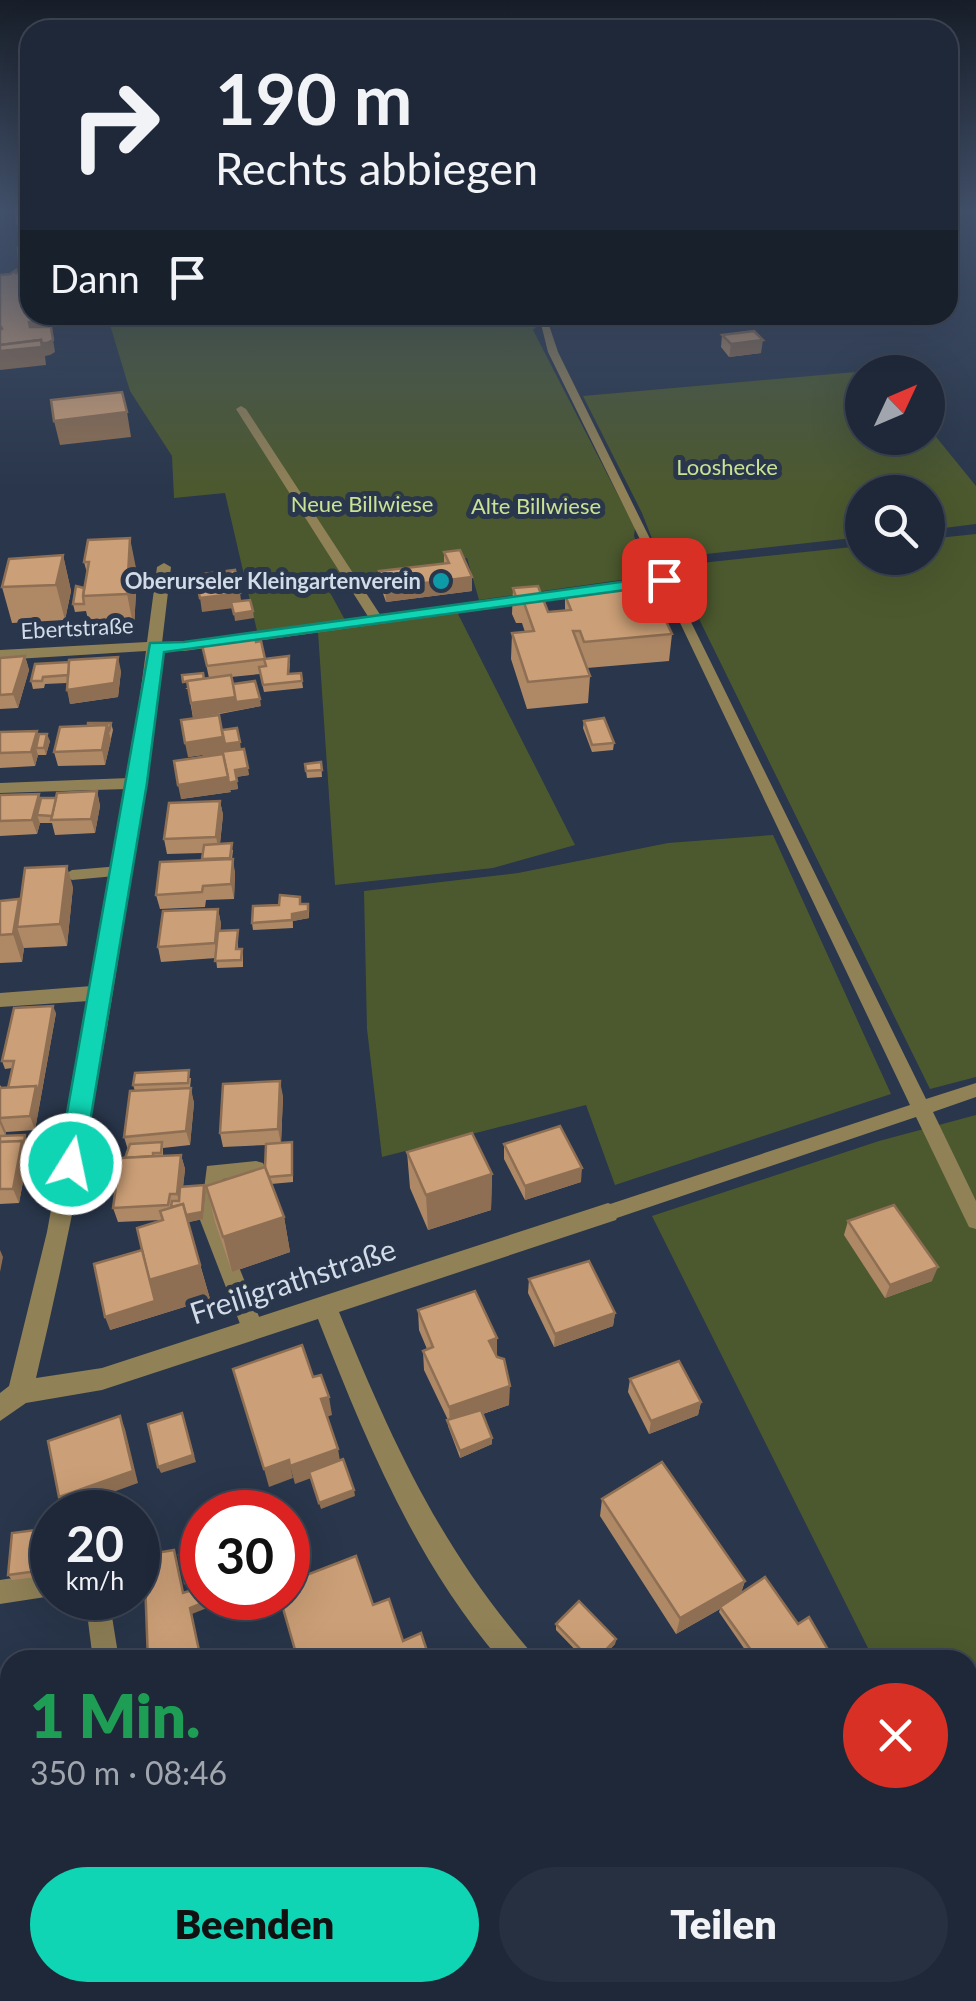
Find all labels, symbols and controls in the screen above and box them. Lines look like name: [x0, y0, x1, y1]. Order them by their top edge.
text: 190 m: [215, 56, 412, 140]
icon: right: [50, 60, 180, 190]
text: Rechts abbiegen: [215, 141, 538, 195]
icon: arrive: [160, 250, 215, 305]
text: Dann: [50, 255, 140, 301]
north arrow: [845, 355, 945, 455]
map controls: [845, 355, 945, 575]
park label: Looshecke: [676, 453, 778, 480]
button: search: [845, 475, 945, 575]
park label: Neue Billwiese: [291, 490, 433, 517]
park label: Alte Billwiese: [471, 492, 601, 519]
pin: [622, 538, 707, 623]
icon: arrive: [637, 553, 692, 608]
place label: Oberurseler Kleingartenverein: [125, 567, 421, 594]
marker: Oberurseler Kleingartenverein: [430, 570, 452, 592]
street label: Ebertstraße: [20, 611, 134, 644]
position arrow: [19, 1112, 123, 1216]
street label: Freiligrathstraße: [185, 1230, 400, 1330]
speed limit sign: 30: [180, 1490, 310, 1620]
text: 20: [66, 1513, 124, 1573]
text: km/h: [66, 1565, 124, 1595]
text: 1 Min.: [30, 1679, 200, 1751]
button: close: [843, 1683, 948, 1788]
text: 350 m · 08:46: [30, 1753, 227, 1792]
button: Beenden: [30, 1867, 479, 1982]
button: Teilen: [499, 1867, 948, 1982]

